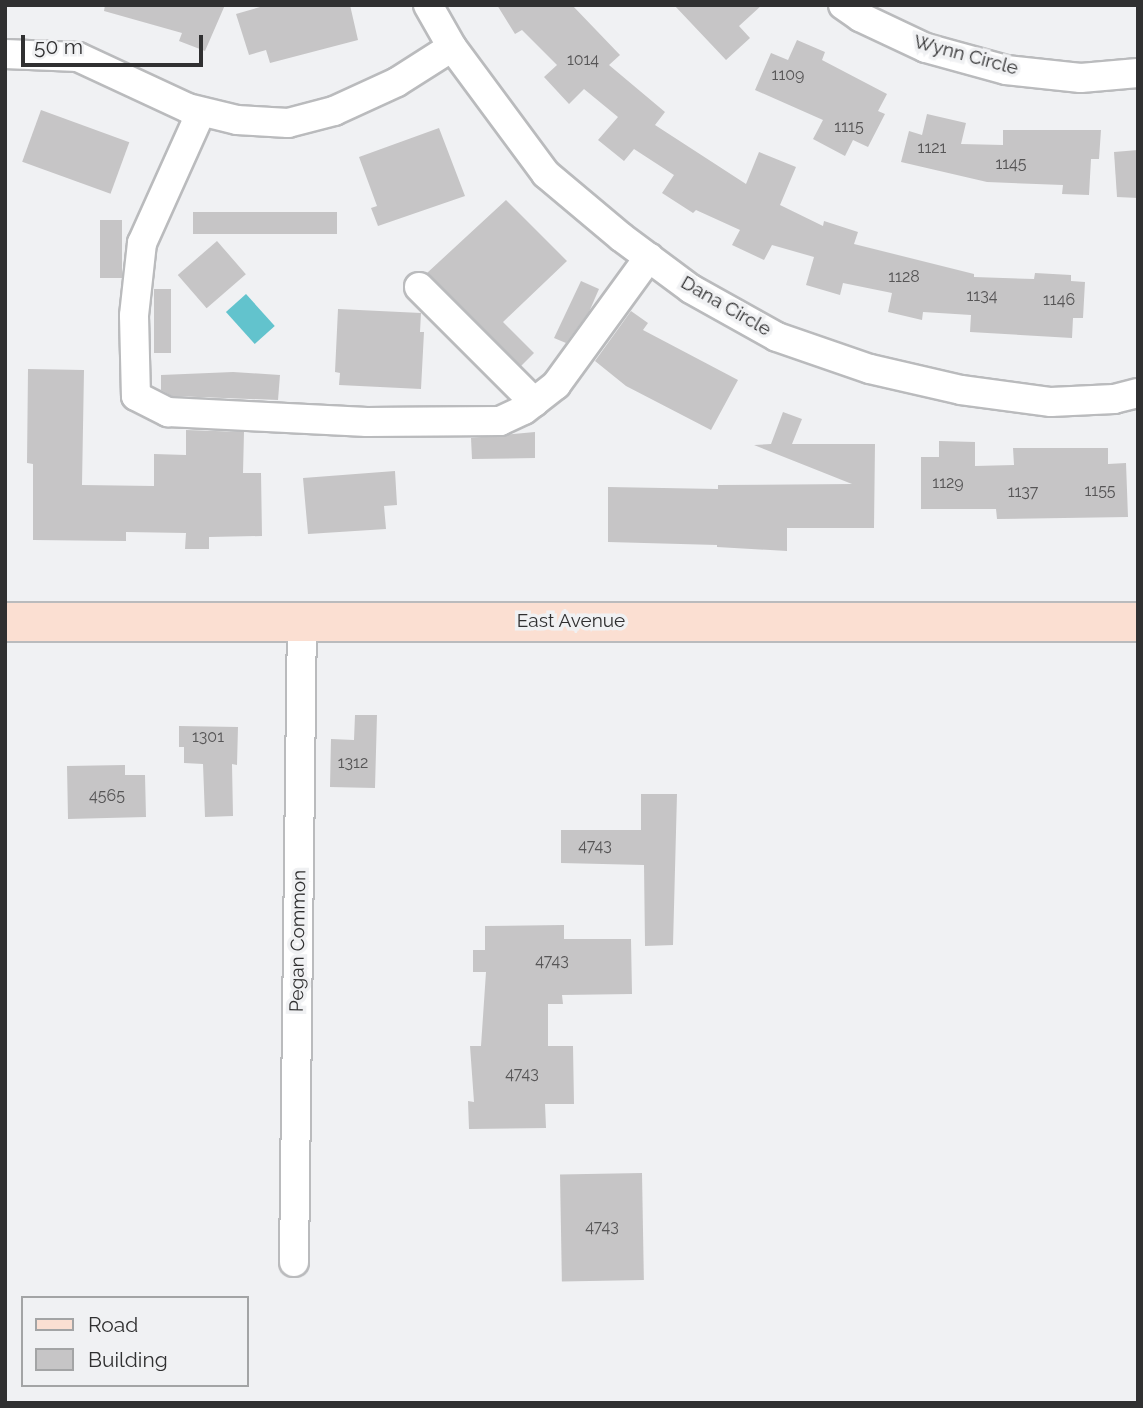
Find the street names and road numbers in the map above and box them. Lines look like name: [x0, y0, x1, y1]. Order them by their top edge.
street label: Wynn Circle: [911, 30, 1021, 80]
street label: Dana Circle: [677, 271, 775, 341]
street label: East Avenue: [517, 610, 625, 632]
street label: Pegan Common: [285, 870, 311, 1012]

